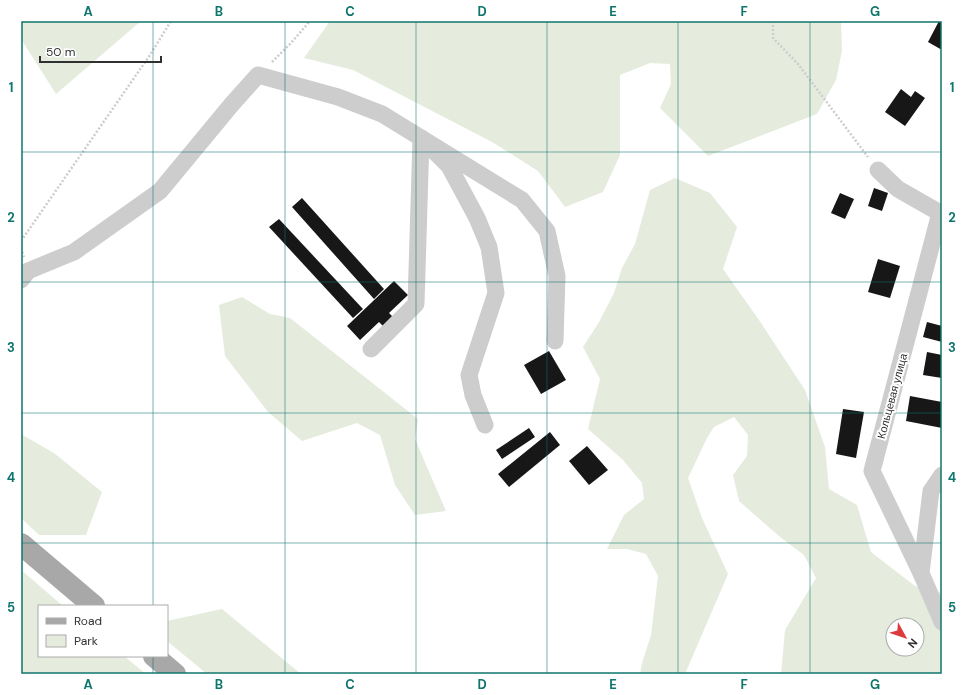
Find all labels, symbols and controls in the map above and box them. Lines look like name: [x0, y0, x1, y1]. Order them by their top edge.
text: A: [83, 3, 93, 20]
text: B: [215, 3, 223, 20]
text: C: [345, 3, 355, 20]
text: D: [477, 3, 487, 20]
text: E: [609, 3, 617, 20]
text: F: [740, 3, 748, 20]
text: G: [870, 3, 880, 20]
scale bar: [40, 38, 161, 64]
text: 50 m: [46, 44, 75, 60]
text: 1: [9, 79, 13, 96]
text: 1: [950, 79, 954, 96]
text: 2: [7, 209, 15, 226]
text: 2: [948, 209, 956, 226]
text: 3: [7, 339, 15, 356]
text: 3: [948, 339, 956, 356]
street label: Кольцевая улица: [874, 351, 910, 440]
text: 4: [7, 469, 15, 486]
text: 4: [948, 469, 956, 486]
text: 5: [7, 599, 15, 616]
text: 5: [948, 599, 956, 616]
legend: [38, 605, 168, 657]
text: Road: [74, 613, 102, 629]
north arrow: [885, 617, 925, 657]
text: Park: [74, 633, 98, 649]
text: N: [905, 636, 921, 651]
text: A: [83, 676, 93, 693]
text: B: [215, 676, 223, 693]
text: C: [345, 676, 355, 693]
text: D: [477, 676, 487, 693]
text: E: [609, 676, 617, 693]
text: F: [740, 676, 748, 693]
text: G: [870, 676, 880, 693]

